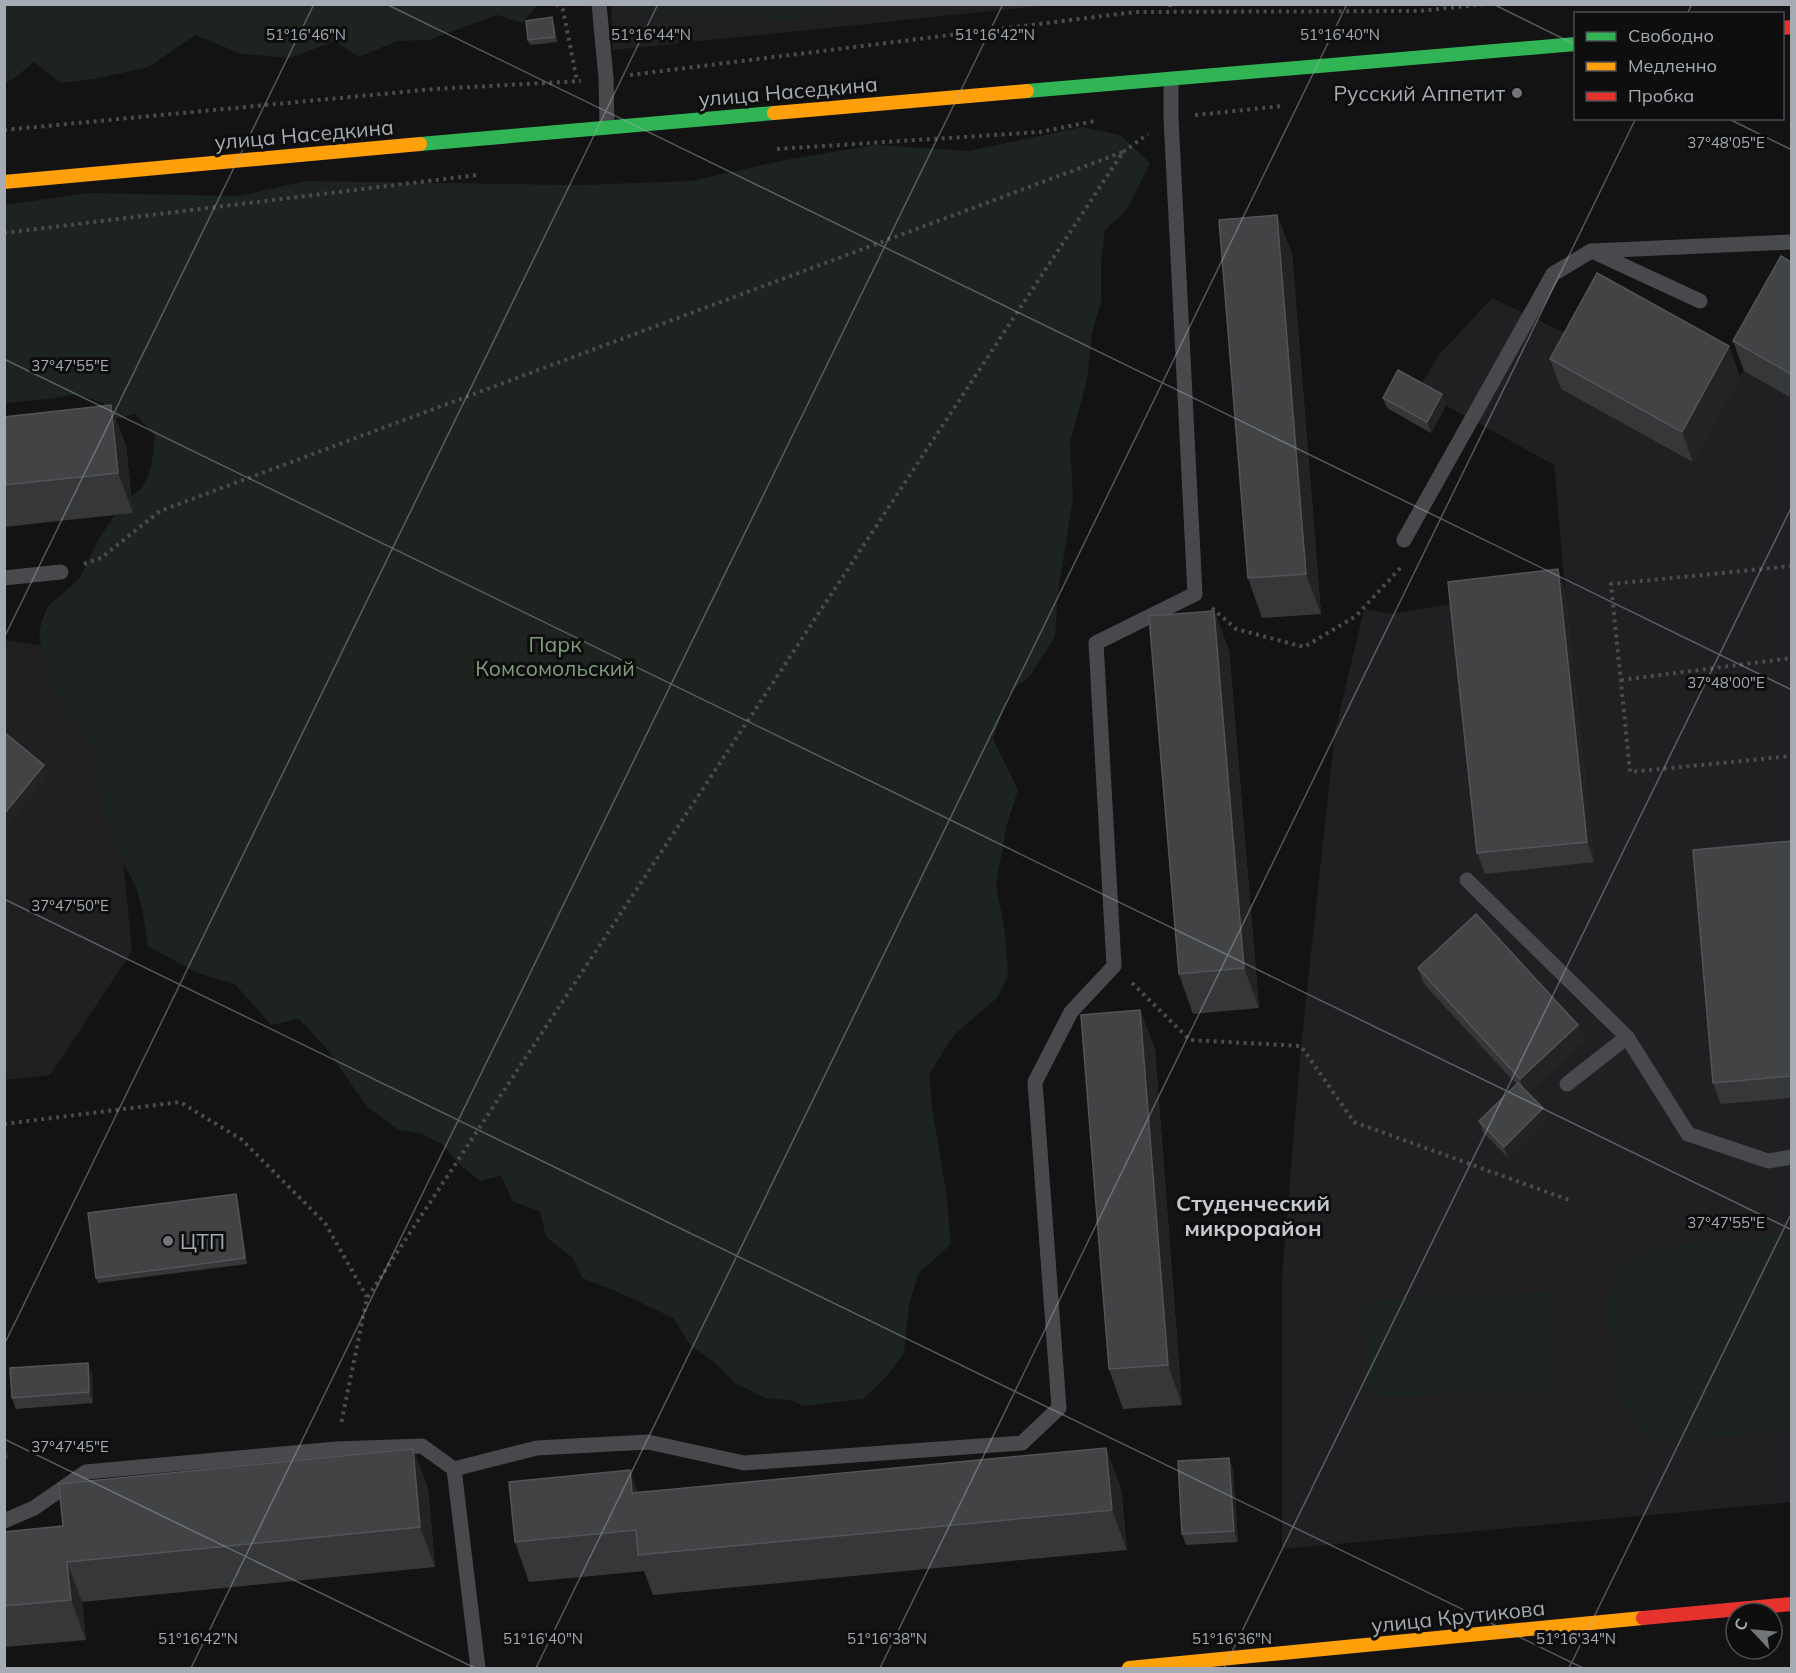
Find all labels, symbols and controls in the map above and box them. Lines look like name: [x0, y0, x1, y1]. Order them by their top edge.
legend: [1574, 12, 1784, 120]
text: Свободно: [1628, 24, 1714, 47]
text: 51°16'46"N: [266, 25, 346, 44]
text: 51°16'44"N: [611, 25, 691, 44]
text: 51°16'42"N: [955, 25, 1035, 44]
text: 51°16'40"N: [1300, 25, 1380, 44]
text: Медленно: [1628, 54, 1717, 77]
street label: улица Наседкина: [697, 70, 879, 112]
place label: Русский Аппетит: [1333, 80, 1505, 106]
text: Пробка: [1628, 84, 1694, 107]
marker: Русский Аппетит: [1510, 86, 1524, 100]
street label: улица Наседкина: [213, 113, 395, 155]
text: 37°48'05"E: [1687, 133, 1765, 152]
text: 37°47'55"E: [31, 356, 109, 375]
park label: Парк Комсомольский: [475, 631, 635, 681]
text: 37°48'00"E: [1687, 673, 1765, 692]
text: 37°47'50"E: [31, 896, 109, 915]
district label: Студенческий микрорайон: [1176, 1189, 1330, 1242]
text: 37°47'55"E: [1687, 1213, 1765, 1232]
place label: ЦТП: [180, 1228, 225, 1254]
marker: ЦТП: [161, 1234, 175, 1248]
text: 37°47'45"E: [31, 1437, 109, 1456]
street label: улица Крутикова: [1370, 1594, 1546, 1638]
north arrow: [1724, 1601, 1784, 1661]
text: С: [1729, 1615, 1752, 1634]
text: 51°16'42"N: [158, 1629, 238, 1648]
text: 51°16'40"N: [503, 1629, 583, 1648]
text: 51°16'38"N: [847, 1629, 927, 1648]
text: 51°16'36"N: [1192, 1629, 1272, 1648]
text: 51°16'34"N: [1536, 1629, 1616, 1648]

